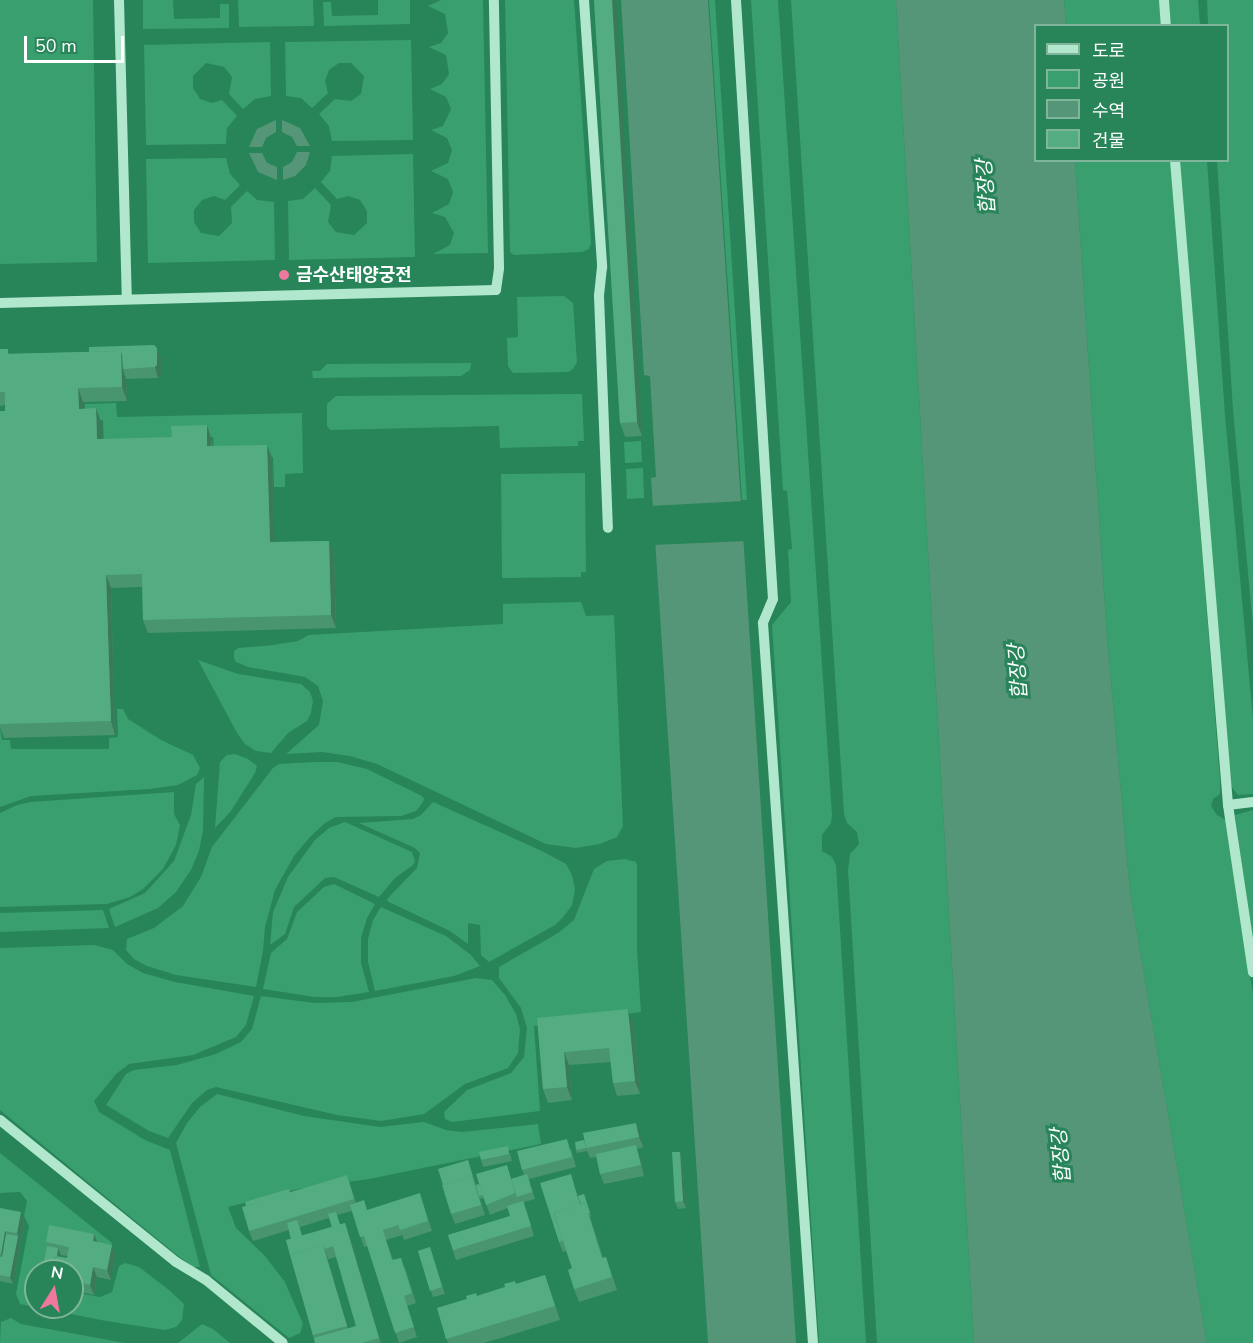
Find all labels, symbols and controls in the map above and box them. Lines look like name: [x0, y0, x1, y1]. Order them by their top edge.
scale bar: [27, 24, 128, 62]
legend: [1034, 24, 1229, 162]
text: 50 m: [35, 34, 77, 58]
text: 도로: [1092, 39, 1125, 63]
text: 공원: [1092, 69, 1125, 93]
text: 수역: [1092, 99, 1125, 123]
text: 건물: [1092, 129, 1125, 153]
water label: 합장강: [972, 159, 1000, 215]
place label: 금수산태양궁전: [296, 264, 412, 286]
marker: 금수산태양궁전: [277, 268, 291, 282]
water label: 합장강: [1004, 644, 1032, 700]
water label: 합장강: [1047, 1127, 1075, 1185]
north arrow: [24, 1259, 84, 1319]
text: N: [49, 1261, 65, 1285]

